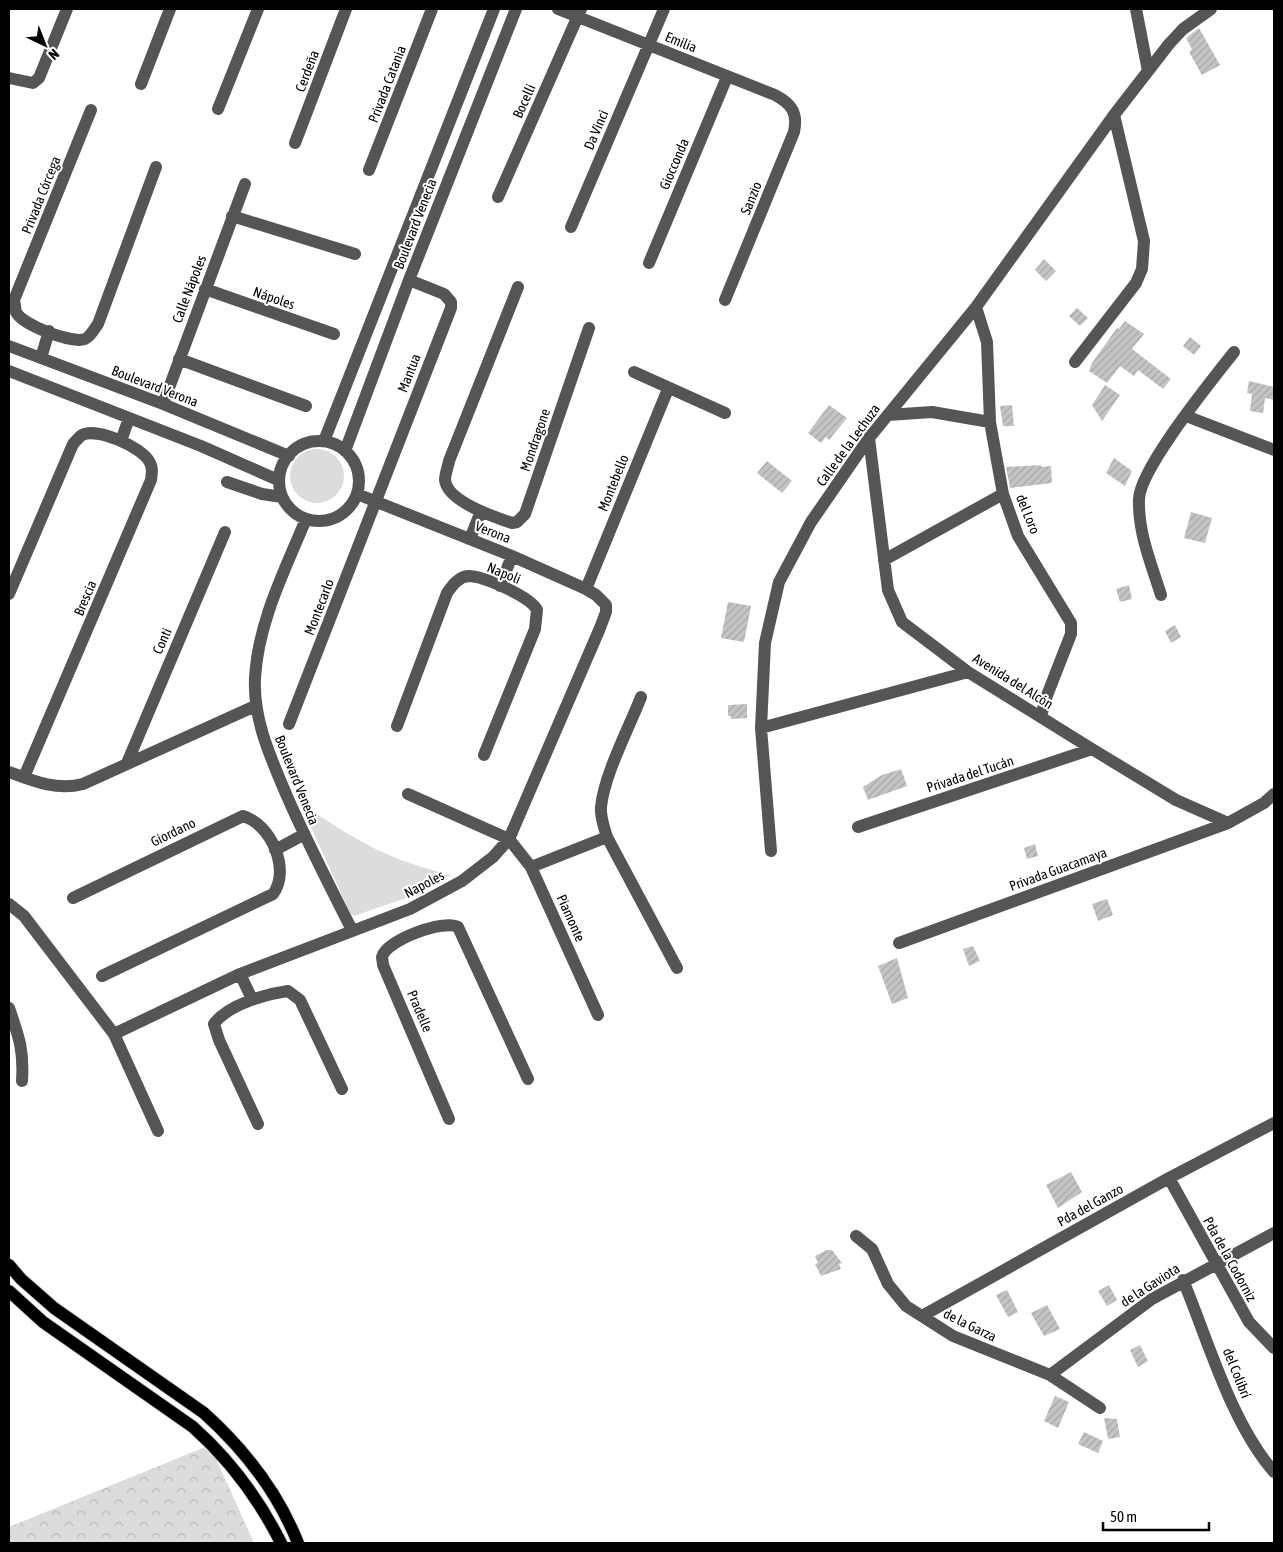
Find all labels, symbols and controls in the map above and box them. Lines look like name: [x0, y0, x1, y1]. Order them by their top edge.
north arrow: [20, 20, 70, 70]
street label: Emilia: [663, 28, 699, 56]
street label: Privada Catania: [365, 43, 409, 125]
text: N: [45, 46, 62, 63]
street label: Cerdeña: [292, 48, 322, 94]
street label: Bocelli: [509, 82, 539, 120]
street label: Da Vinci: [581, 108, 611, 152]
street label: Giocconda: [656, 136, 692, 192]
street label: Privada Córcega: [18, 154, 64, 236]
street label: Boulevard Venecia: [390, 177, 440, 271]
street label: Sanzio: [737, 179, 765, 217]
street label: Calle Nápoles: [169, 253, 209, 325]
street label: Nápoles: [251, 283, 297, 313]
street label: Mantua: [394, 351, 424, 395]
street label: Boulevard Verona: [109, 362, 201, 410]
street label: Calle de la Lechuza: [813, 401, 883, 489]
street label: Mondragone: [517, 407, 553, 473]
street label: Montebello: [594, 452, 632, 514]
street label: del Loro: [1013, 492, 1043, 536]
street label: Verona: [473, 518, 513, 546]
street label: Napoli: [485, 559, 523, 587]
street label: Montecarlo: [301, 577, 337, 637]
street label: Brescia: [70, 578, 100, 618]
street label: Conti: [149, 625, 175, 657]
street label: Avenida del Alcón: [970, 650, 1056, 712]
street label: Boulevard Venecia: [272, 733, 322, 827]
street label: Privada del Tucán: [924, 752, 1016, 796]
street label: Giordano: [148, 814, 198, 850]
street label: Privada Guacamaya: [1007, 844, 1109, 894]
street label: Napoles: [401, 867, 447, 901]
street label: Piamonte: [554, 892, 588, 944]
street label: Pradelle: [404, 988, 436, 1034]
street label: Pda del Ganzo: [1054, 1180, 1126, 1230]
street label: Pda de la Codorniz: [1200, 1214, 1260, 1304]
street label: de la Gaviota: [1118, 1260, 1182, 1310]
street label: de la Garza: [941, 1305, 999, 1345]
street label: del Colibrí: [1220, 1346, 1254, 1400]
scale bar: [1103, 1500, 1209, 1532]
text: 50 m: [1110, 1508, 1137, 1525]

